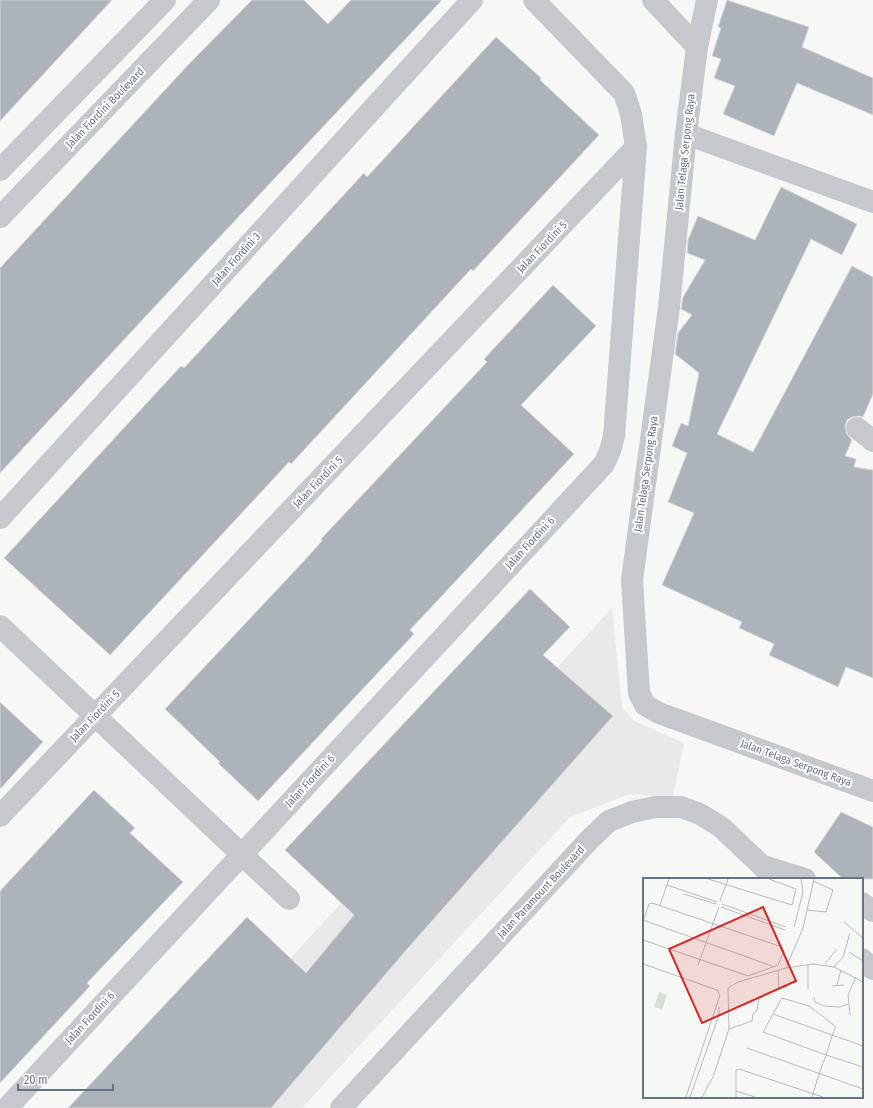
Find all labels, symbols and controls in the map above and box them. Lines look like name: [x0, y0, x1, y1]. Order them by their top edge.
street label: Jalan Fiordini Boulevard: [63, 65, 147, 151]
street label: Jalan Telaga Serpong Raya: [672, 93, 698, 211]
street label: Jalan Fiordini 5: [514, 219, 570, 275]
street label: Jalan Fiordini 3: [209, 230, 263, 288]
street label: Jalan Telaga Serpong Raya: [631, 415, 661, 533]
street label: Jalan Fiordini 5: [290, 454, 346, 510]
street label: Jalan Fiordini 6: [502, 514, 558, 572]
street label: Jalan Fiordini 5: [67, 688, 123, 744]
street label: Jalan Telaga Serpong Raya: [739, 737, 853, 789]
street label: Jalan Fiordini 6: [282, 752, 338, 810]
street label: Jalan Paramount Boulevard: [495, 843, 587, 941]
inset map: [643, 878, 863, 1098]
street label: Jalan Fiordini 6: [62, 989, 118, 1047]
scale bar: [18, 1066, 113, 1092]
text: 20 m: [24, 1073, 48, 1087]

